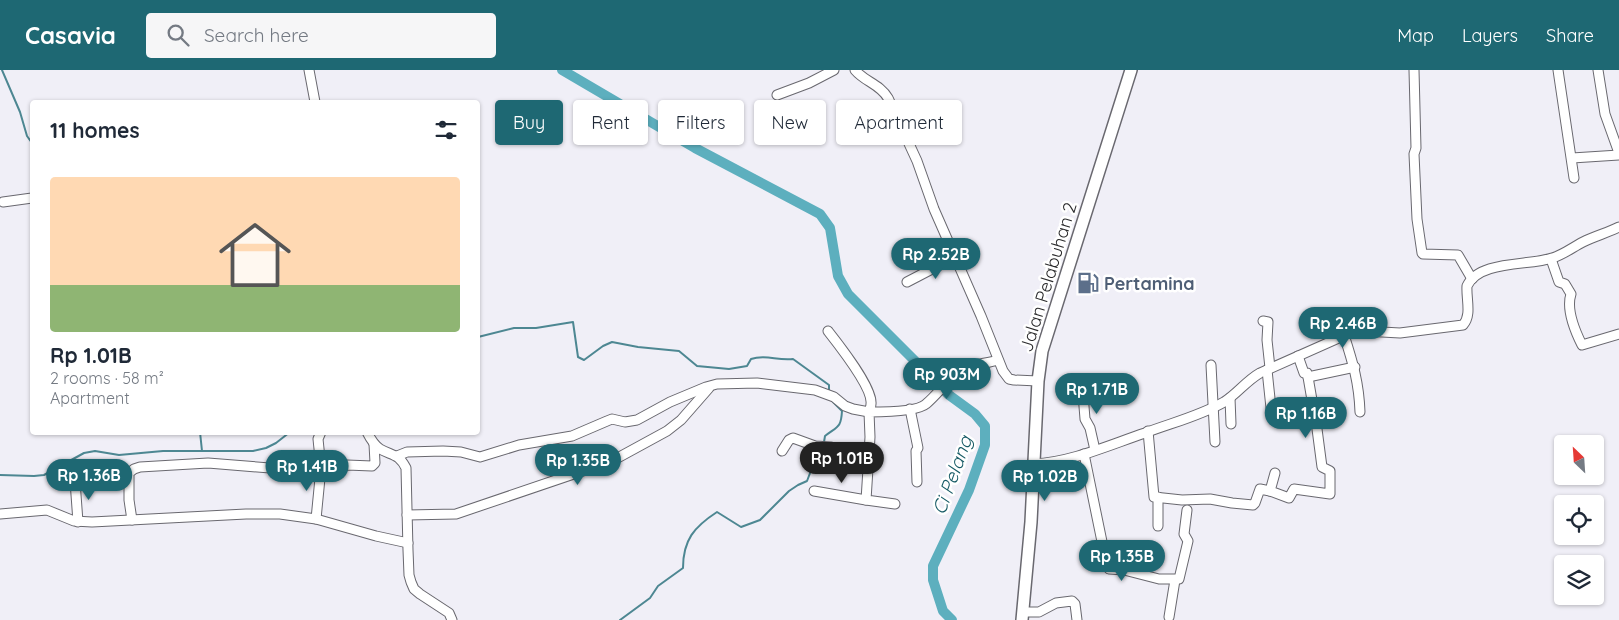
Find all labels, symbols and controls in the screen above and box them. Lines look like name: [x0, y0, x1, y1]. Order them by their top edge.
search box: [146, 13, 496, 58]
text: Casavia: [25, 20, 116, 50]
icon: search: [164, 21, 192, 49]
text: Search here: [204, 23, 309, 47]
text: Map: [1397, 24, 1434, 47]
text: Layers: [1462, 24, 1518, 47]
text: Share: [1546, 24, 1594, 47]
chip: Buy: [495, 100, 563, 145]
chip: Rent: [573, 100, 648, 145]
chip: Filters: [658, 100, 744, 145]
chip: New: [754, 100, 826, 145]
chip: Apartment: [836, 100, 962, 145]
icon: filters: [432, 116, 460, 144]
text: 11 homes: [50, 117, 140, 143]
street label: Jalan Pelabuhan 2: [1014, 200, 1082, 354]
icon: home: [210, 210, 300, 300]
pin: Rp 2.52B: [884, 238, 988, 280]
text: Rp 2.52B: [902, 244, 970, 264]
fuel station icon: Pertamina: [1075, 270, 1101, 296]
place label: Pertamina: [1104, 272, 1195, 295]
pin: Rp 2.46B: [1291, 306, 1395, 349]
text: Rp 2.46B: [1310, 313, 1376, 333]
text: Rp 1.01B: [50, 342, 132, 368]
pin: Rp 903M: [901, 358, 993, 400]
text: Rp 903M: [914, 364, 980, 384]
text: 2 rooms · 58 m²: [50, 368, 164, 388]
pin: Rp 1.71B: [1045, 372, 1149, 415]
text: Rp 1.71B: [1066, 379, 1128, 399]
text: Apartment: [50, 388, 130, 408]
pin: Rp 1.16B: [1254, 396, 1358, 439]
text: Rp 1.16B: [1276, 403, 1336, 423]
water label: Ci Pelang: [927, 431, 978, 518]
north arrow: [1554, 435, 1604, 485]
map controls: [1554, 435, 1604, 605]
pin: Rp 1.01B: [790, 442, 894, 484]
pin: Rp 1.35B: [526, 444, 630, 486]
text: Rp 1.01B: [811, 448, 873, 468]
pin: Rp 1.41B: [255, 450, 359, 492]
text: Rp 1.35B: [546, 450, 610, 470]
text: Rp 1.41B: [277, 456, 337, 476]
pin: Rp 1.36B: [37, 458, 141, 501]
pin: Rp 1.02B: [993, 460, 1097, 502]
text: Rp 1.36B: [57, 465, 121, 485]
text: Rp 1.02B: [1012, 466, 1078, 486]
button: locate: [1554, 495, 1604, 545]
pin: Rp 1.35B: [1070, 540, 1174, 582]
text: Rp 1.35B: [1090, 546, 1154, 566]
button: layers: [1554, 555, 1604, 605]

